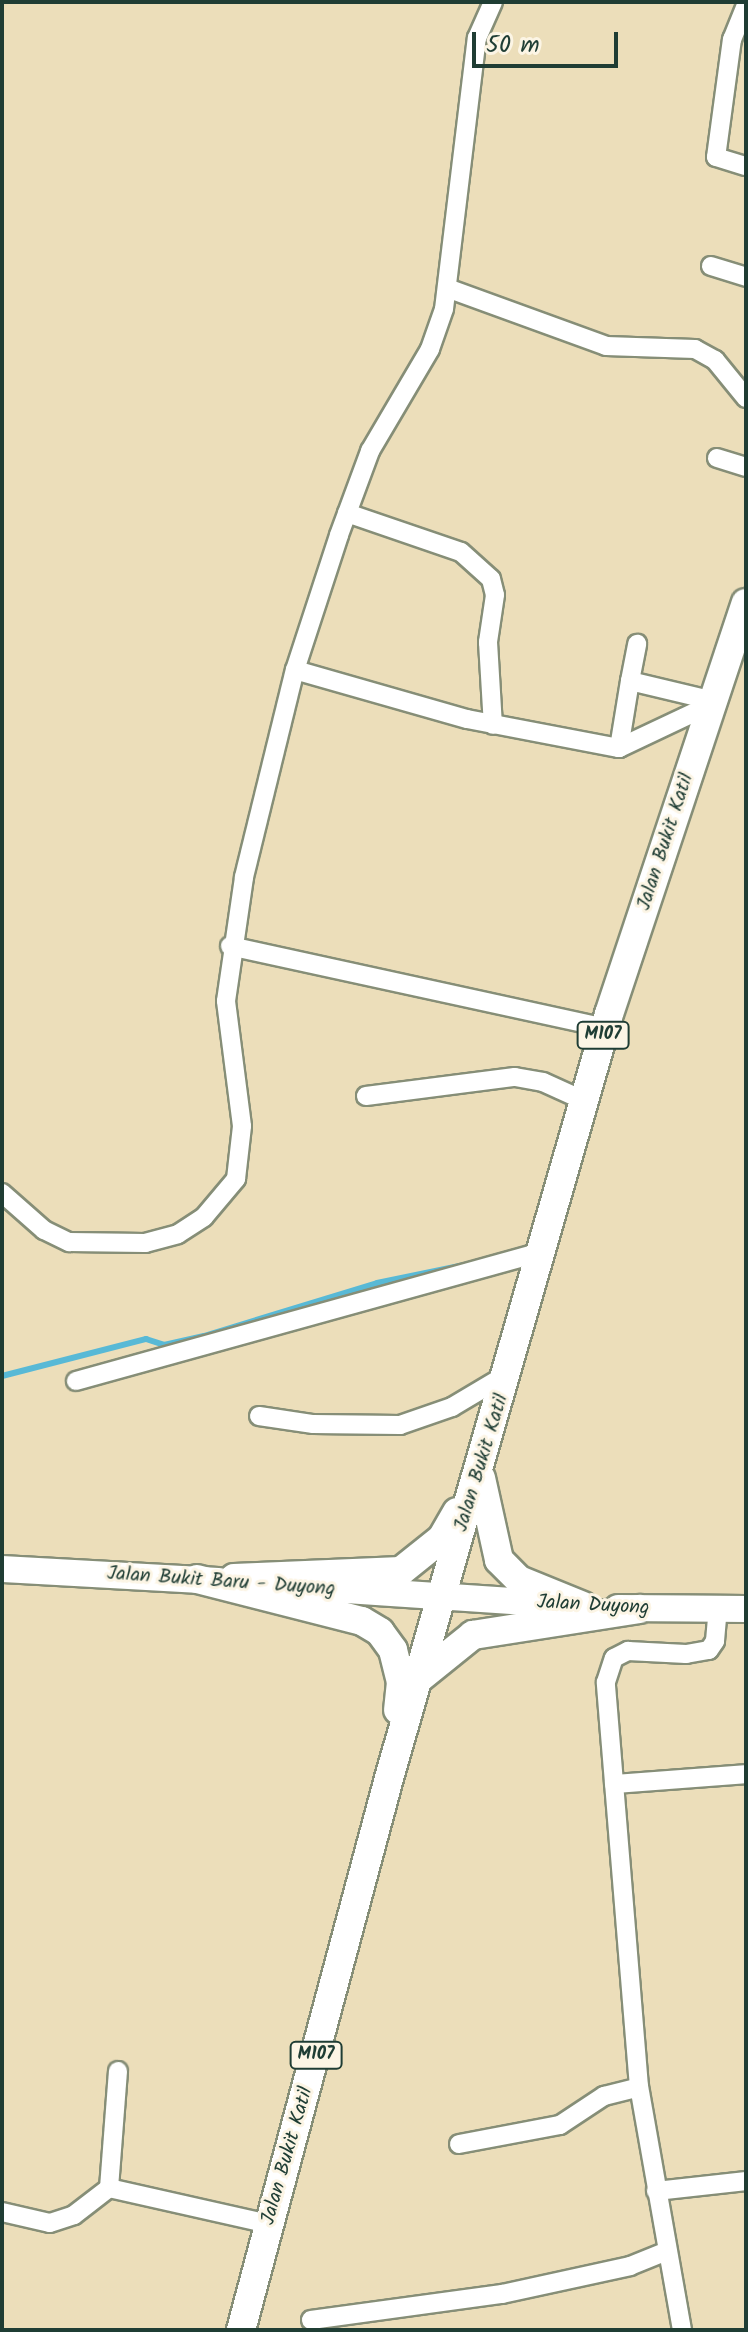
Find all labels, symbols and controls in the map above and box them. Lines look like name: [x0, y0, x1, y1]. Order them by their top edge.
scale bar: [476, 16, 622, 66]
text: 50 m: [486, 26, 540, 65]
street label: Jalan Bukit Katil: [633, 771, 699, 913]
road number: M107: [575, 1021, 631, 1049]
street label: Jalan Bukit Katil: [450, 1391, 514, 1535]
street label: Jalan Bukit Baru - Duyong: [106, 1562, 336, 1602]
street label: Jalan Duyong: [536, 1591, 650, 1621]
road number: M107: [288, 2041, 344, 2069]
street label: Jalan Bukit Katil: [257, 2084, 319, 2228]

